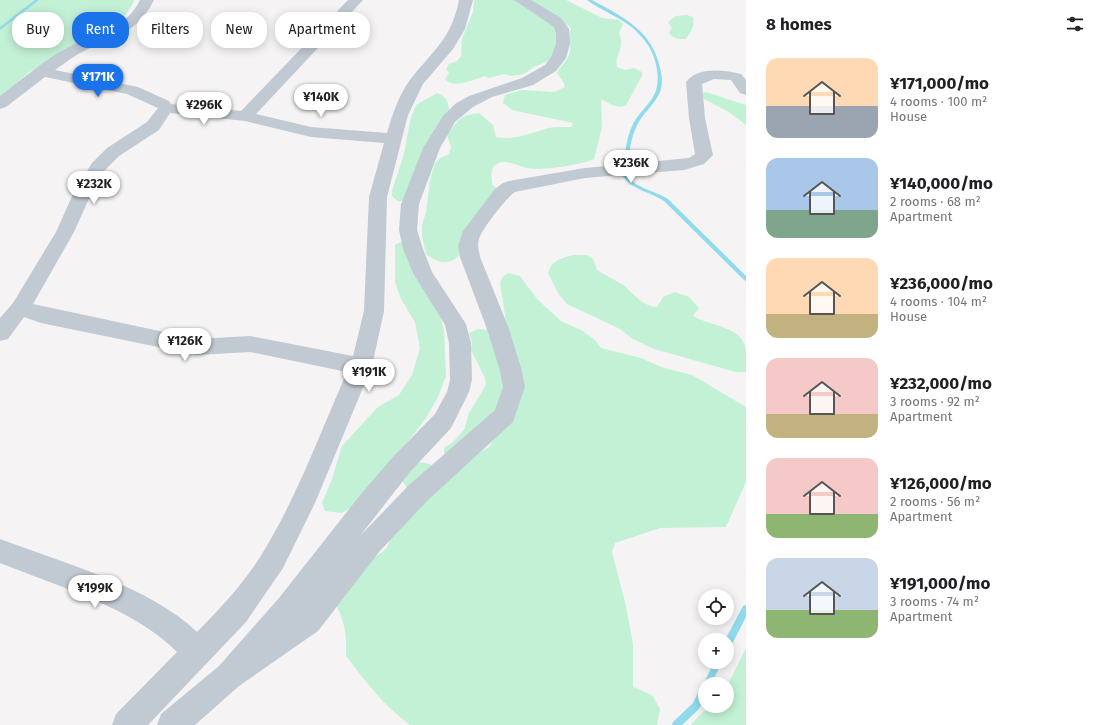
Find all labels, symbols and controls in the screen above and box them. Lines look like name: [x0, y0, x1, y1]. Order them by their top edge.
chip: Buy: [12, 12, 64, 48]
chip: Rent: [72, 12, 129, 48]
chip: Filters: [137, 12, 203, 48]
chip: New: [211, 12, 267, 48]
chip: Apartment: [275, 12, 370, 48]
icon: filters: [1064, 13, 1086, 35]
text: 8 homes: [766, 14, 832, 35]
pin: ¥171K: [70, 64, 126, 98]
text: ¥171K: [81, 69, 115, 84]
text: ¥171,000/mo: [890, 73, 989, 94]
icon: home: [798, 74, 846, 122]
pin: ¥140K: [293, 84, 349, 118]
text: ¥140K: [303, 89, 339, 104]
pin: ¥296K: [176, 92, 232, 126]
text: 4 rooms · 100 m²: [890, 94, 987, 109]
text: ¥296K: [186, 97, 222, 112]
text: House: [890, 109, 927, 124]
pin: ¥236K: [603, 150, 659, 184]
text: ¥236K: [613, 155, 649, 170]
pin: ¥232K: [66, 171, 122, 205]
text: ¥140,000/mo: [890, 173, 993, 194]
icon: home: [798, 174, 846, 222]
text: ¥232K: [76, 176, 112, 191]
text: 2 rooms · 68 m²: [890, 194, 981, 209]
text: Apartment: [890, 209, 952, 224]
text: ¥236,000/mo: [890, 273, 993, 294]
icon: home: [798, 274, 846, 322]
text: 4 rooms · 104 m²: [890, 294, 987, 309]
text: House: [890, 309, 927, 324]
pin: ¥126K: [157, 328, 213, 362]
text: ¥126K: [167, 333, 203, 348]
pin: ¥191K: [341, 359, 397, 393]
text: ¥191K: [352, 364, 386, 379]
text: ¥232,000/mo: [890, 373, 992, 394]
icon: home: [798, 374, 846, 422]
text: 3 rooms · 92 m²: [890, 394, 980, 409]
text: Apartment: [890, 409, 952, 424]
text: ¥126,000/mo: [890, 473, 992, 494]
icon: home: [798, 474, 846, 522]
text: 2 rooms · 56 m²: [890, 494, 980, 509]
text: Apartment: [890, 509, 952, 524]
text: ¥191,000/mo: [890, 573, 990, 594]
icon: home: [798, 574, 846, 622]
pin: ¥199K: [67, 575, 123, 609]
text: ¥199K: [77, 580, 113, 595]
map controls: [698, 589, 734, 713]
button: locate: [698, 589, 734, 625]
text: 3 rooms · 74 m²: [890, 594, 979, 609]
text: Apartment: [890, 609, 952, 624]
button: +: [698, 633, 734, 669]
button: −: [698, 677, 734, 713]

